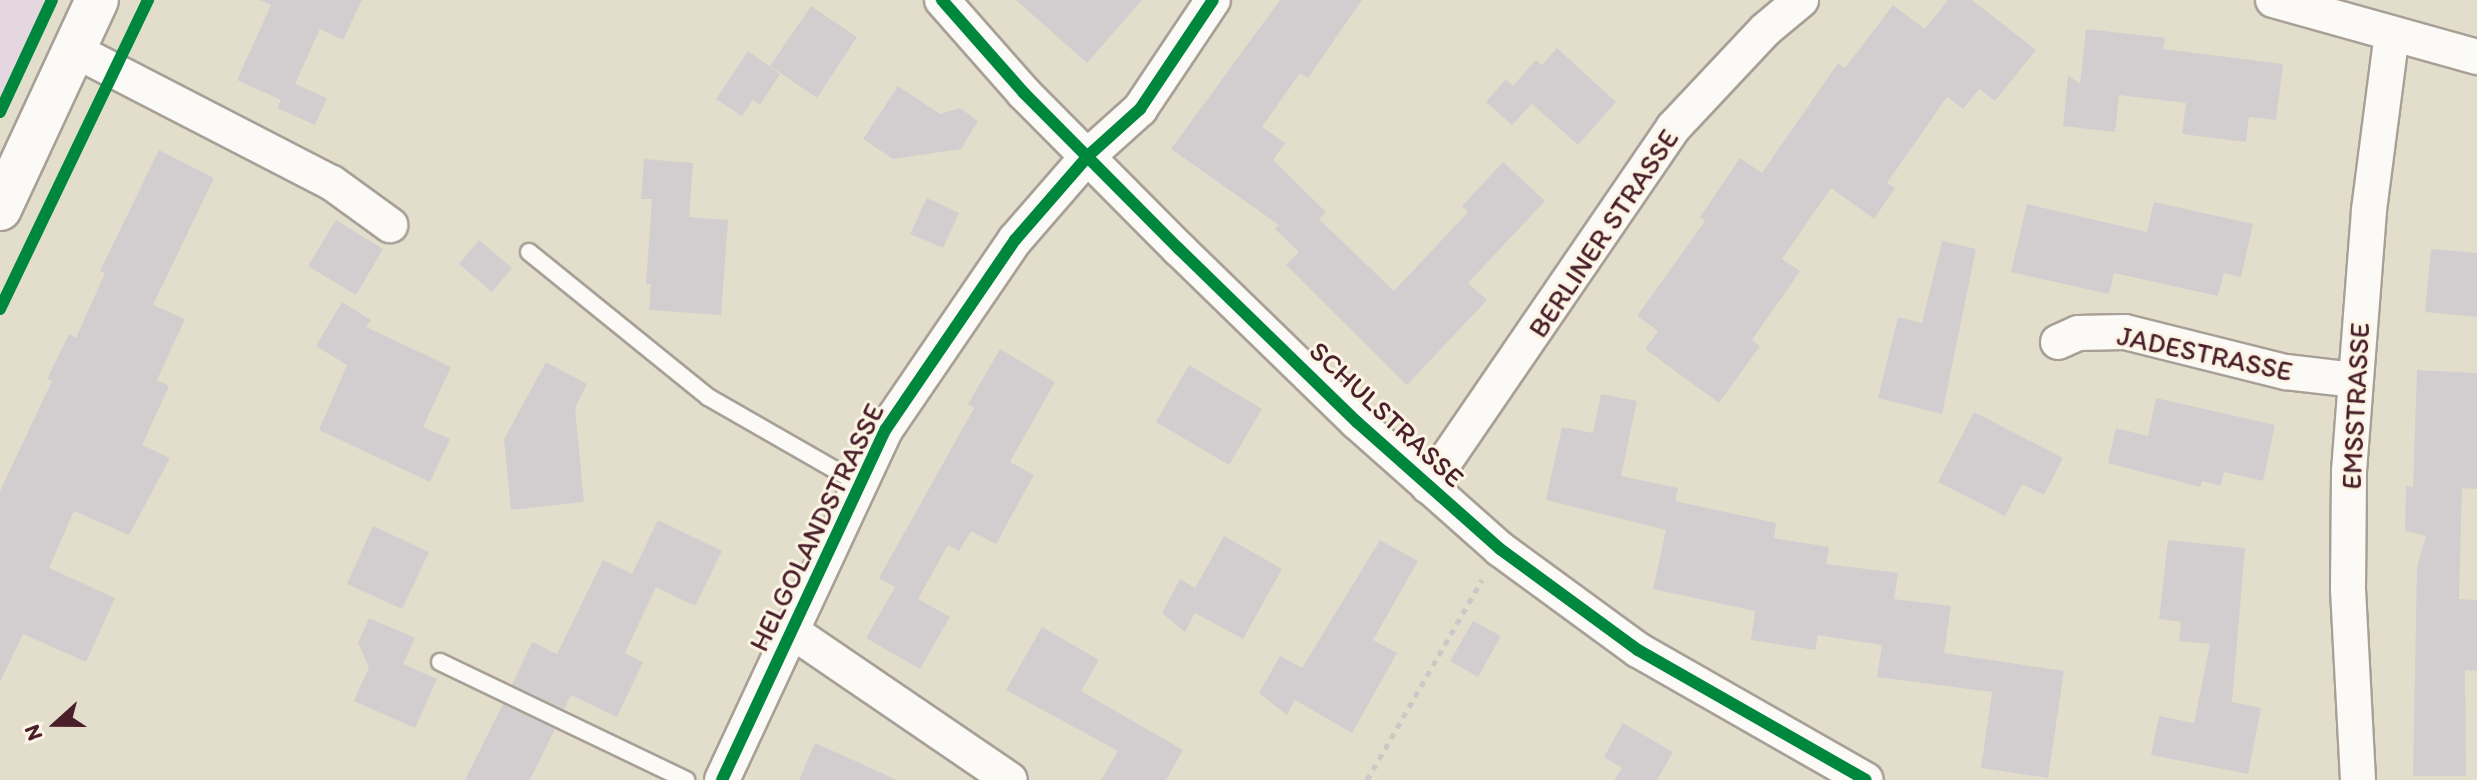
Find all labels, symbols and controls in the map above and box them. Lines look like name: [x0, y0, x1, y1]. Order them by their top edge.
street label: BERLINER STRASSE: [1521, 122, 1685, 344]
street label: JADESTRASSE: [2114, 318, 2296, 388]
street label: EMSSTRASSE: [2334, 322, 2376, 490]
street label: SCHULSTRASSE: [1303, 334, 1471, 494]
street label: HELGOLANDSTRASSE: [741, 398, 891, 656]
north arrow: [16, 684, 96, 764]
text: N: [18, 721, 48, 745]

